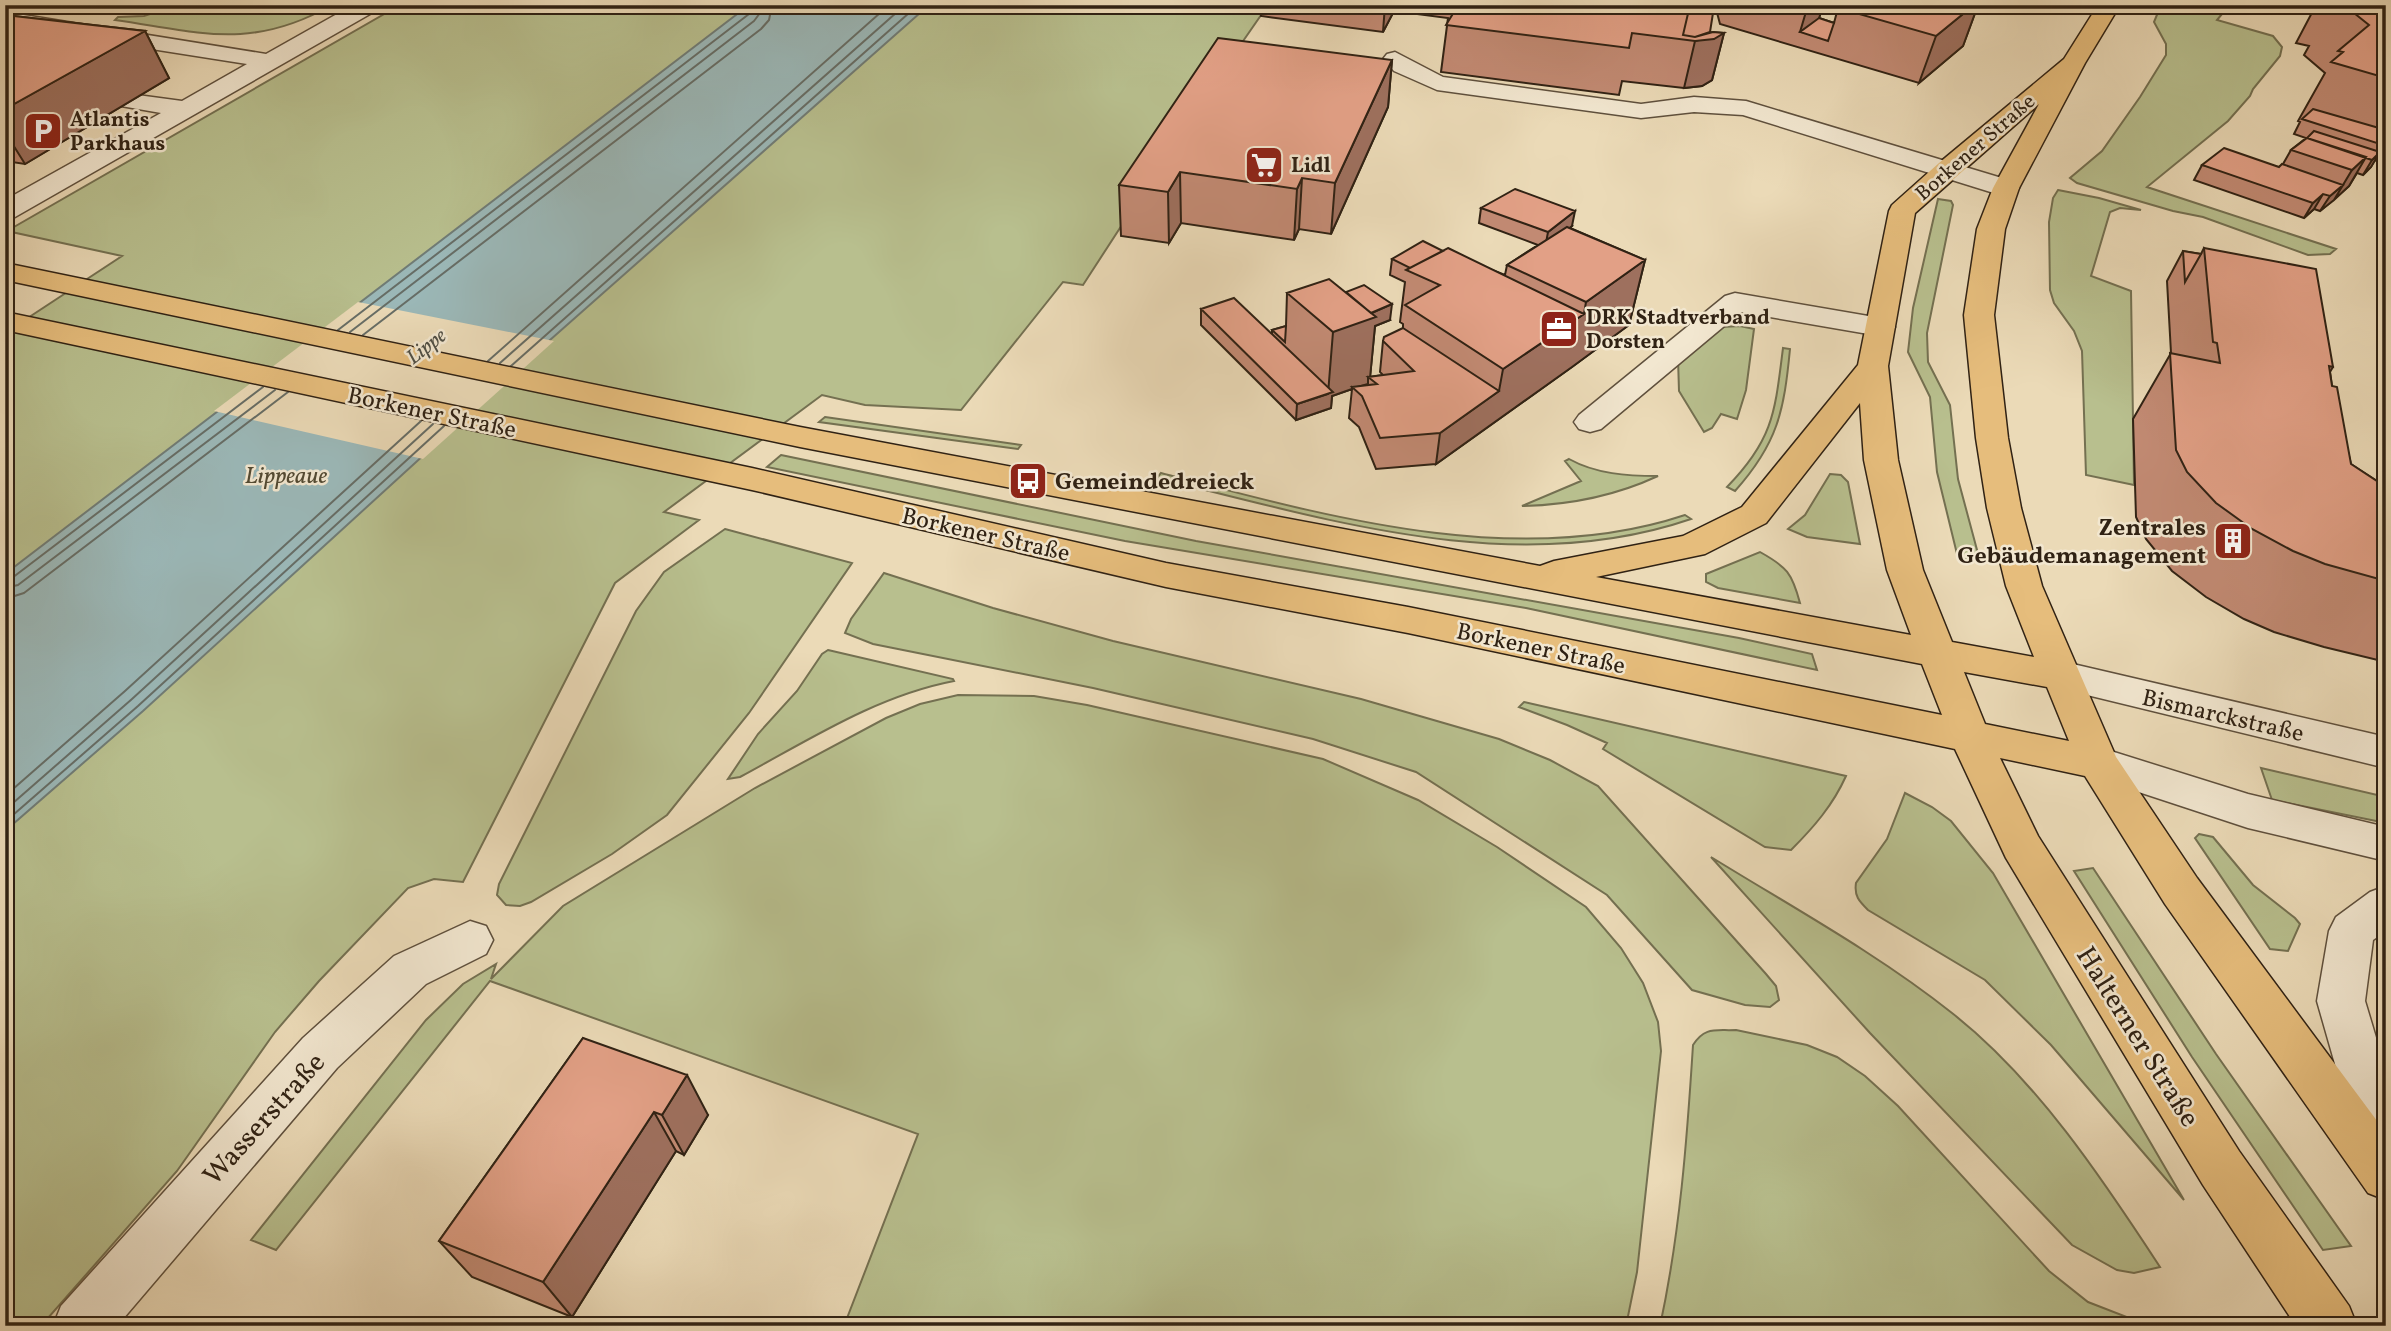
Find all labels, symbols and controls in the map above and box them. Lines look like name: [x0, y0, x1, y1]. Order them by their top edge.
street label: Borkener Straße: [1910, 88, 2042, 208]
place label: Atlantis Parkhaus: [70, 106, 165, 159]
parking icon: Atlantis Parkhaus: [22, 110, 64, 152]
supermarket icon: Lidl: [1243, 144, 1285, 186]
place label: Lidl: [1291, 152, 1331, 181]
place label: DRK Stadtverband Dorsten: [1586, 304, 1770, 357]
office icon: DRK Stadtverband Dorsten: [1538, 308, 1580, 350]
water label: Lippe: [401, 322, 453, 372]
street label: Borkener Straße: [344, 379, 519, 448]
park label: Lippeaue: [245, 460, 327, 494]
bus stop icon: Gemeindedreieck: [1007, 460, 1049, 502]
place label: Gemeindedreieck: [1055, 466, 1255, 500]
street label: Borkener Straße: [898, 500, 1073, 572]
place label: Zentrales Gebäudemanagement: [1957, 512, 2206, 574]
building icon: Zentrales Gebäudemanagement: [2212, 520, 2254, 562]
street label: Borkener Straße: [1453, 615, 1628, 684]
street label: Bismarckstraße: [2138, 682, 2307, 752]
street label: Halterner Straße: [2066, 940, 2208, 1135]
street label: Wasserstraße: [195, 1045, 335, 1195]

